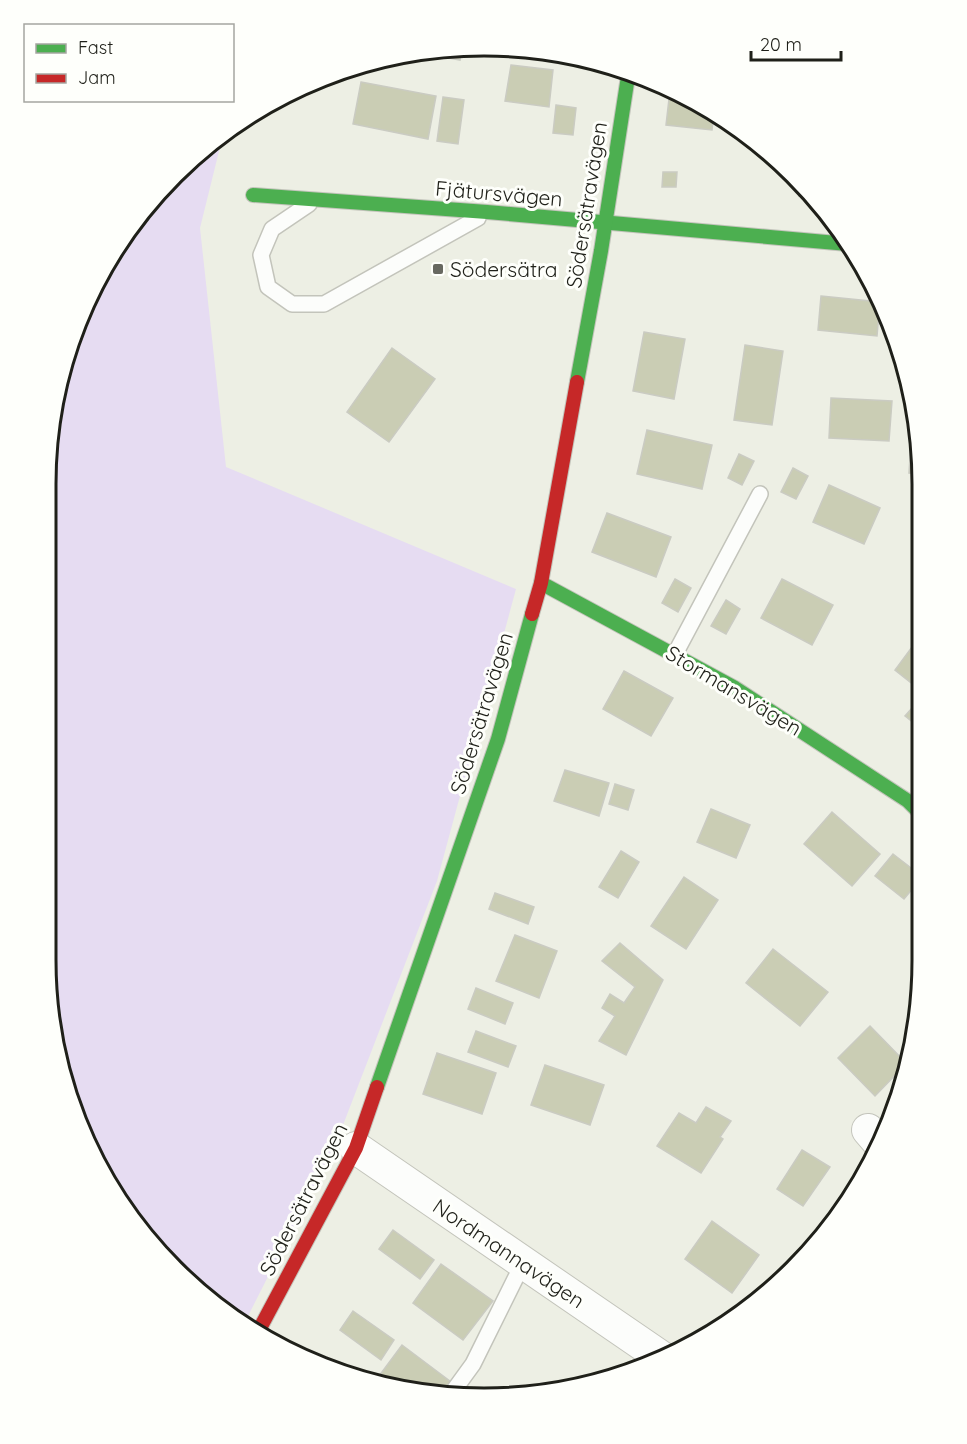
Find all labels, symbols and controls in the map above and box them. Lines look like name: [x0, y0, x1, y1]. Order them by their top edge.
legend: [24, 24, 234, 102]
scale bar: [751, 24, 841, 62]
text: 20 m: [760, 33, 802, 56]
text: Fast: [78, 36, 113, 59]
text: Jam: [78, 66, 116, 89]
street label: Södersätravägen: [560, 120, 612, 290]
street label: Fjätursvägen: [434, 174, 564, 212]
place label: Södersätra: [450, 256, 558, 282]
marker: Södersätra: [431, 262, 445, 276]
street label: Södersätravägen: [444, 629, 518, 797]
street label: Stormansvägen: [661, 639, 807, 741]
street label: Södersätravägen: [253, 1118, 353, 1280]
street label: Nordmannavägen: [428, 1193, 590, 1313]

